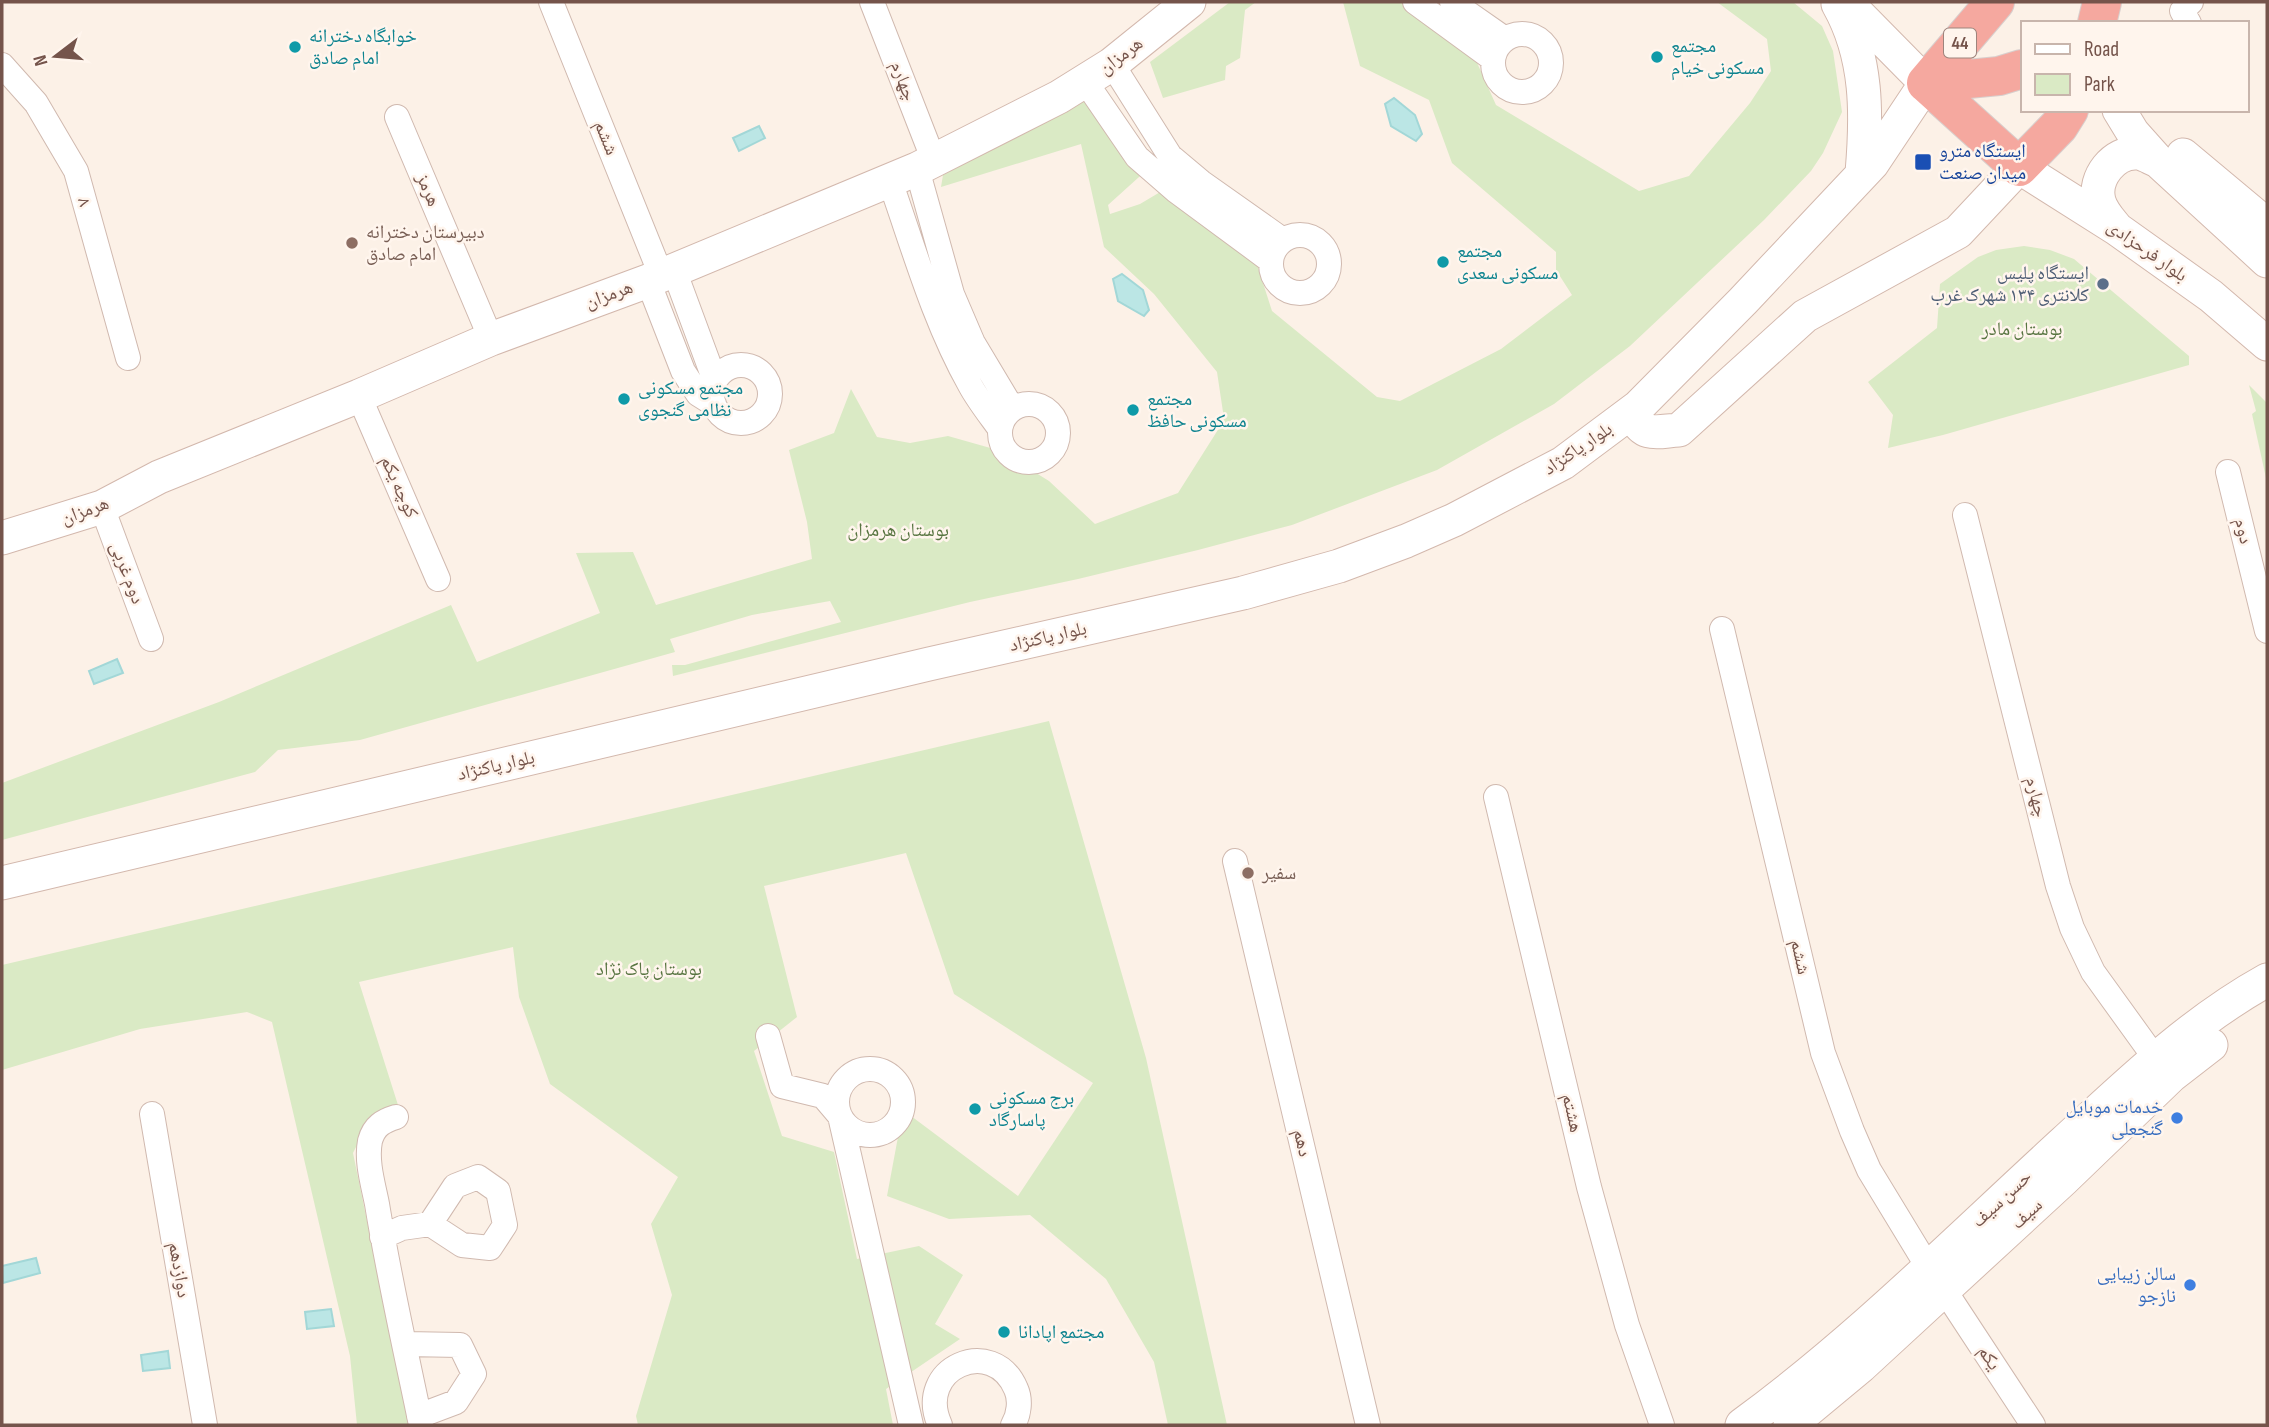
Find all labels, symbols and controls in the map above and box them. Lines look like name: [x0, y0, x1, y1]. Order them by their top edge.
north arrow: [21, 21, 91, 91]
legend: [2021, 21, 2248, 112]
place label: خوابگاه دخترانه امام صادق: [309, 25, 417, 71]
road number: 44: [1944, 28, 1976, 58]
street label: هرمزان: [1094, 32, 1148, 80]
place label: مجتمع مسکونی خیام: [1671, 35, 1764, 81]
text: Road: [2084, 37, 2119, 62]
marker: خوابگاه دخترانه امام صادق: [287, 39, 303, 55]
marker: مجتمع مسکونی خیام: [1649, 49, 1665, 65]
text: N: [29, 52, 54, 68]
street label: چهارم: [884, 58, 921, 105]
text: Park: [2084, 72, 2115, 97]
street label: ششم: [589, 117, 623, 159]
place label: ایستگاه مترو میدان صنعت: [1939, 140, 2026, 185]
marker: ایستگاه مترو میدان صنعت: [1913, 152, 1933, 172]
street label: هرمز: [410, 169, 445, 210]
street label: ۸: [72, 195, 96, 210]
street label: بلوار فرحزادی: [2102, 215, 2192, 287]
place label: دبیرستان دخترانه امام صادق: [366, 221, 485, 267]
marker: دبیرستان دخترانه امام صادق: [344, 235, 360, 251]
place label: مجتمع مسکونی سعدی: [1457, 240, 1558, 285]
marker: مجتمع مسکونی سعدی: [1435, 254, 1451, 270]
place label: ایستگاه پلیس کلانتری ۱۳۴ شهرک غرب: [1930, 262, 2089, 307]
street label: هرمزان: [582, 276, 636, 314]
marker: ایستگاه پلیس کلانتری ۱۳۴ شهرک غرب: [2095, 276, 2111, 292]
park label: بوستان مادر: [1980, 318, 2063, 341]
place label: مجتمع مسکونی نظامی گنجوی: [638, 377, 743, 422]
place label: مجتمع مسکونی حافظ: [1147, 388, 1247, 433]
marker: مجتمع مسکونی نظامی گنجوی: [616, 391, 632, 407]
marker: مجتمع مسکونی حافظ: [1125, 402, 1141, 418]
street label: بلوار پاکنژاد: [1539, 418, 1617, 480]
street label: کوچه یکم: [375, 452, 423, 522]
street label: هرمزان: [58, 492, 112, 530]
street label: دوم: [2228, 516, 2257, 547]
park label: بوستان هرمزان: [847, 519, 949, 542]
street label: دوم غربی: [104, 539, 149, 608]
street label: بلوار پاکنژاد: [1007, 617, 1089, 657]
street label: بلوار پاکنژاد: [455, 746, 537, 786]
street label: چهارم: [2019, 774, 2052, 820]
place label: سفیر: [1261, 862, 1296, 885]
marker: سفیر: [1240, 865, 1256, 881]
street label: ششم: [1785, 937, 1815, 977]
park label: بوستان پاک نژاد: [596, 958, 702, 981]
place label: برج مسکونی پاسارگاد: [989, 1087, 1074, 1132]
street label: هشتم: [1556, 1091, 1588, 1135]
place label: خدمات موبایل گنجعلی: [2065, 1096, 2163, 1141]
marker: برج مسکونی پاسارگاد: [967, 1101, 983, 1117]
marker: خدمات موبایل گنجعلی: [2169, 1110, 2185, 1126]
street label: دهم: [1288, 1127, 1316, 1159]
street label: حسن سیف: [1967, 1166, 2037, 1232]
street label: سیف: [2006, 1194, 2048, 1234]
street label: دوازدهم: [163, 1240, 195, 1300]
place label: سالن زیبایی نازجو: [2097, 1263, 2176, 1308]
marker: سالن زیبایی نازجو: [2182, 1277, 2198, 1293]
place label: مجتمع اپادانا: [1018, 1321, 1104, 1344]
marker: مجتمع اپادانا: [996, 1324, 1012, 1340]
street label: یکم: [1972, 1341, 2006, 1375]

